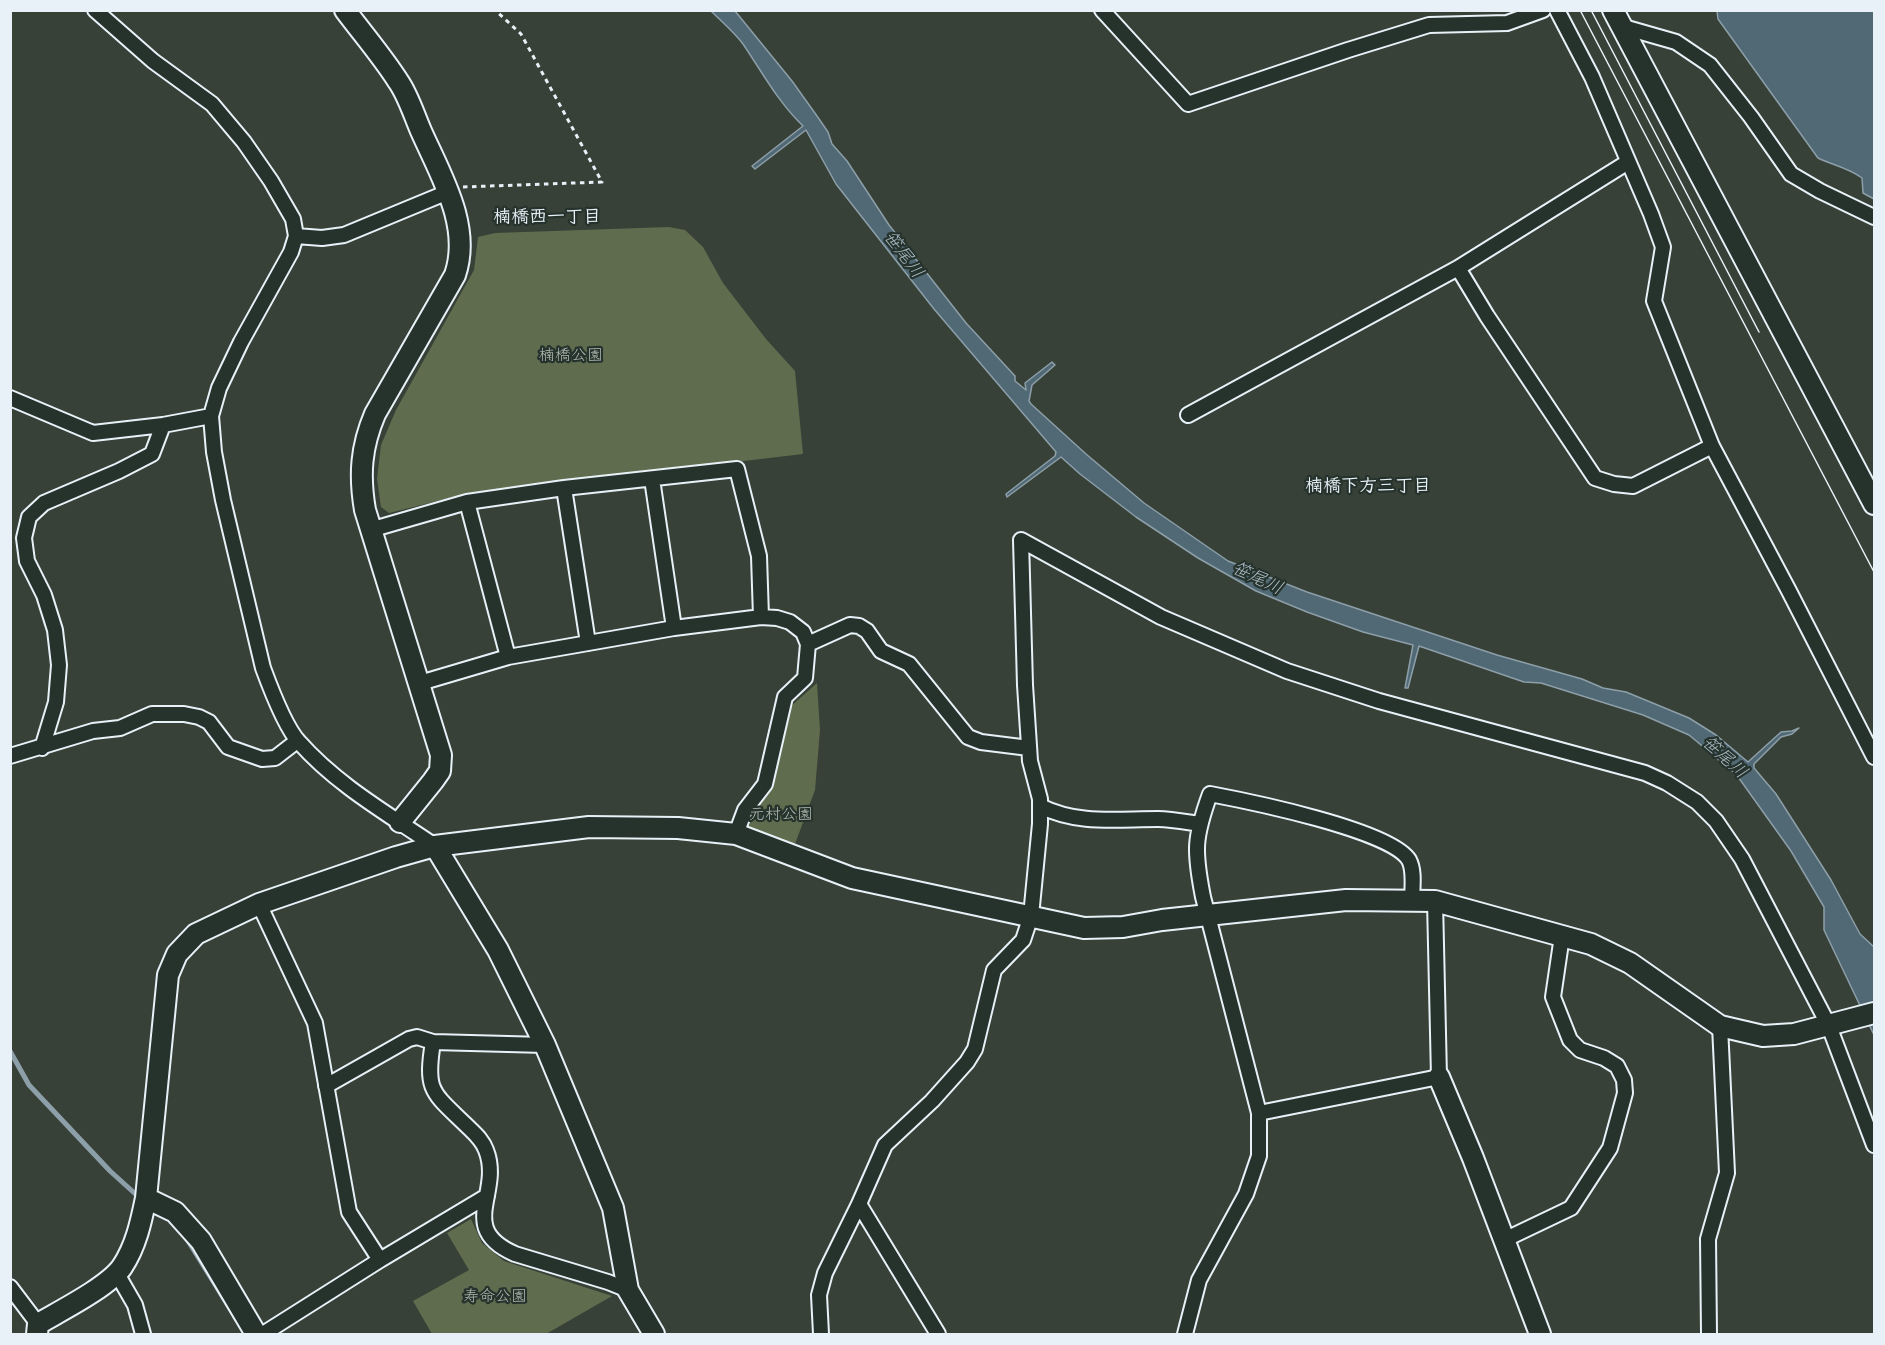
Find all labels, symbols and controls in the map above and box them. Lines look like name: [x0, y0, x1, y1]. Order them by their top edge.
district label: 楠橋西一丁目: [493, 206, 601, 228]
water label: 笹尾川: [878, 227, 928, 283]
park label: 楠橋公園: [539, 346, 603, 366]
district label: 楠橋下方三丁目: [1305, 475, 1431, 497]
water label: 笹尾川: [1228, 558, 1286, 600]
water label: 笹尾川: [1697, 732, 1751, 784]
park label: 元村公園: [749, 805, 813, 825]
park label: 寿命公園: [463, 1287, 527, 1307]

